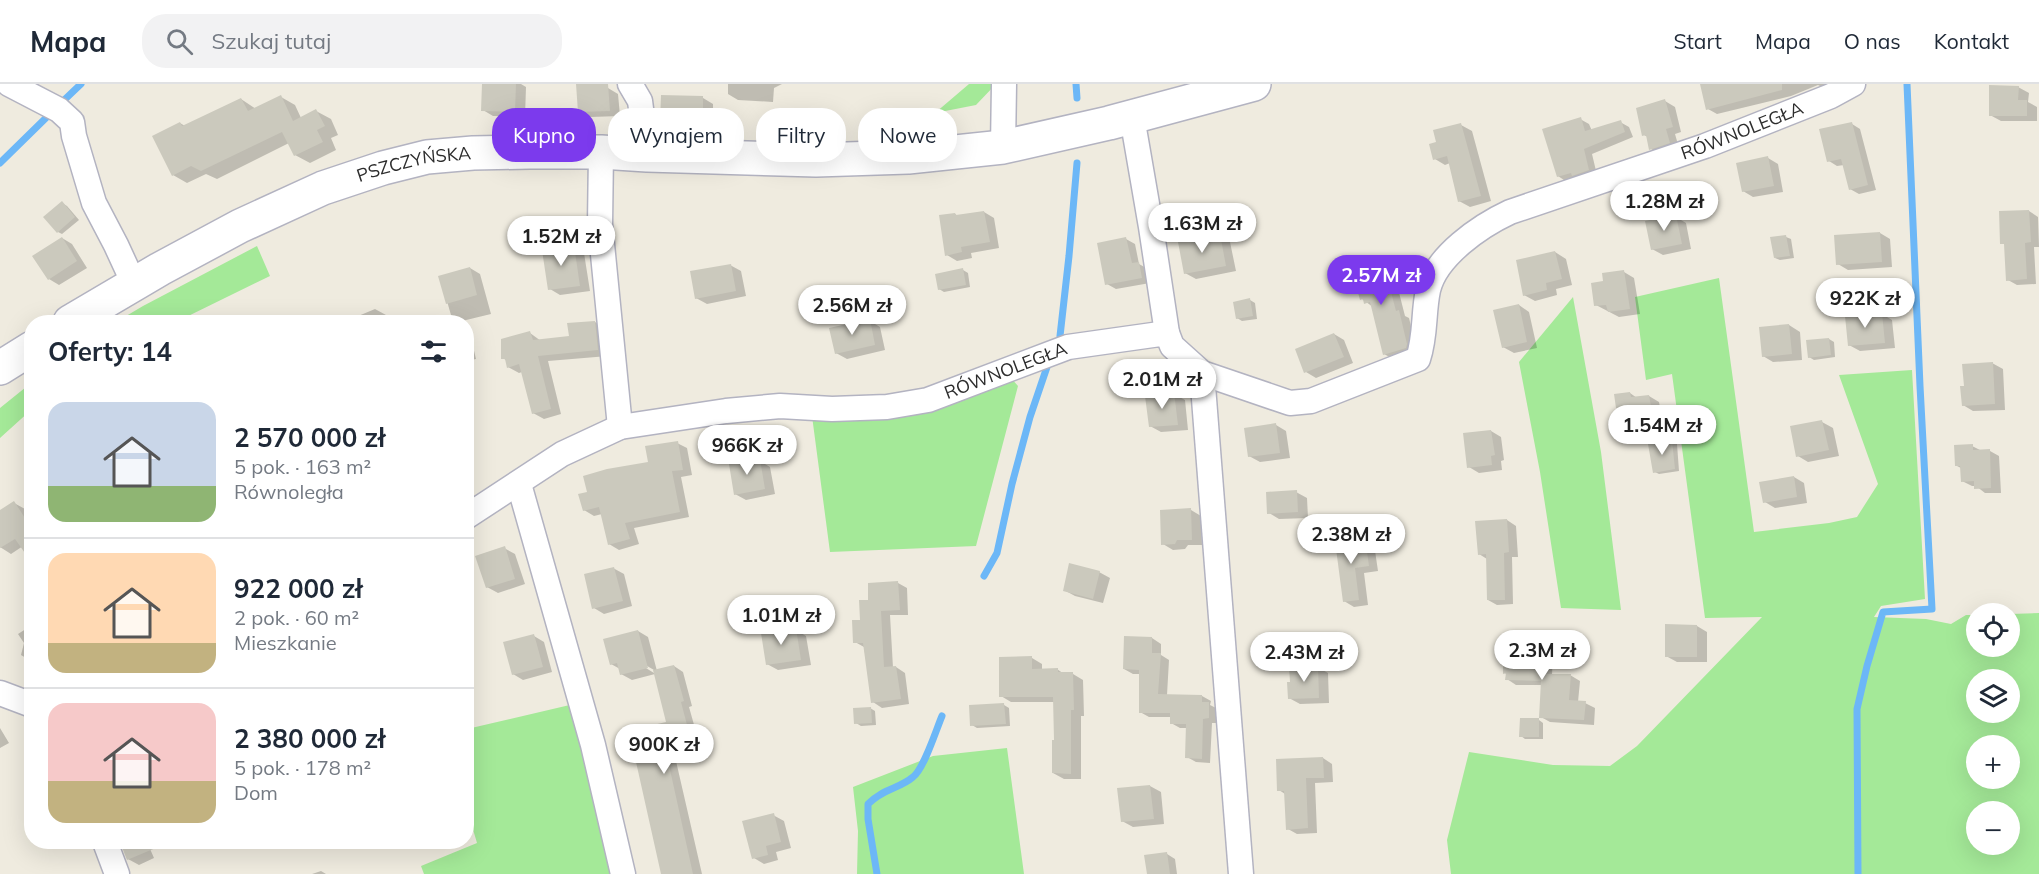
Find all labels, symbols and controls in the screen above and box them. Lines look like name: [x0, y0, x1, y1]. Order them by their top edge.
search box: [142, 14, 562, 68]
text: Mapa: [30, 24, 106, 59]
icon: search: [163, 25, 196, 58]
text: Szukaj tutaj: [211, 27, 331, 55]
text: Start: [1673, 28, 1722, 54]
text: Mapa: [1755, 28, 1811, 54]
text: O nas: [1844, 28, 1901, 54]
text: Kontakt: [1934, 28, 2009, 54]
street label: RÓWNOLEGŁA: [1678, 96, 1806, 164]
chip: Kupno: [492, 108, 596, 162]
chip: Wynajem: [608, 108, 744, 162]
chip: Filtry: [756, 108, 846, 162]
chip: Nowe: [858, 108, 957, 162]
street label: PSZCZYŃSKA: [354, 141, 472, 187]
pin: 1.28M zł: [1602, 181, 1726, 232]
text: 1.28M zł: [1624, 188, 1704, 213]
pin: 1.63M zł: [1140, 203, 1264, 254]
text: 1.63M zł: [1162, 210, 1242, 235]
pin: 1.52M zł: [499, 216, 623, 267]
text: 1.52M zł: [521, 223, 601, 248]
pin: 2.57M zł: [1319, 255, 1443, 306]
text: 2.57M zł: [1341, 262, 1421, 287]
pin: 922K zł: [1810, 278, 1920, 329]
pin: 2.56M zł: [790, 285, 914, 336]
text: 922K zł: [1830, 285, 1900, 310]
text: 2.56M zł: [812, 292, 892, 317]
text: Oferty: 14: [48, 335, 172, 368]
icon: filters: [417, 335, 450, 368]
street label: RÓWNOLEGŁA: [941, 336, 1070, 404]
pin: 2.01M zł: [1100, 359, 1224, 410]
text: 2.01M zł: [1122, 366, 1202, 391]
pin: 1.54M zł: [1600, 405, 1724, 456]
text: 1.54M zł: [1622, 412, 1702, 437]
text: 2 570 000 zł: [234, 421, 385, 454]
pin: 966K zł: [692, 425, 802, 476]
icon: home: [96, 426, 168, 498]
text: 966K zł: [712, 432, 782, 457]
text: 5 pok. · 163 m²: [234, 454, 371, 479]
text: Równoległa: [234, 479, 344, 504]
pin: 2.38M zł: [1289, 514, 1413, 565]
text: 2.38M zł: [1311, 521, 1391, 546]
text: 922 000 zł: [234, 572, 362, 605]
icon: home: [96, 577, 168, 649]
pin: 1.01M zł: [719, 595, 843, 646]
text: 1.01M zł: [741, 602, 821, 627]
map controls: [1966, 603, 2020, 855]
button: locate: [1966, 603, 2020, 657]
text: 2 pok. · 60 m²: [234, 605, 359, 630]
text: Mieszkanie: [234, 630, 337, 655]
pin: 2.3M zł: [1487, 630, 1597, 681]
pin: 2.43M zł: [1242, 632, 1366, 683]
text: 2.3M zł: [1508, 637, 1576, 662]
text: 2.43M zł: [1264, 639, 1344, 664]
button: layers: [1966, 669, 2020, 723]
text: 2 380 000 zł: [234, 722, 385, 755]
pin: 900K zł: [609, 724, 719, 775]
icon: home: [96, 727, 168, 799]
text: 900K zł: [629, 731, 699, 756]
button: +: [1966, 735, 2020, 789]
text: 5 pok. · 178 m²: [234, 755, 371, 780]
text: Dom: [234, 780, 278, 805]
button: −: [1966, 801, 2020, 855]

